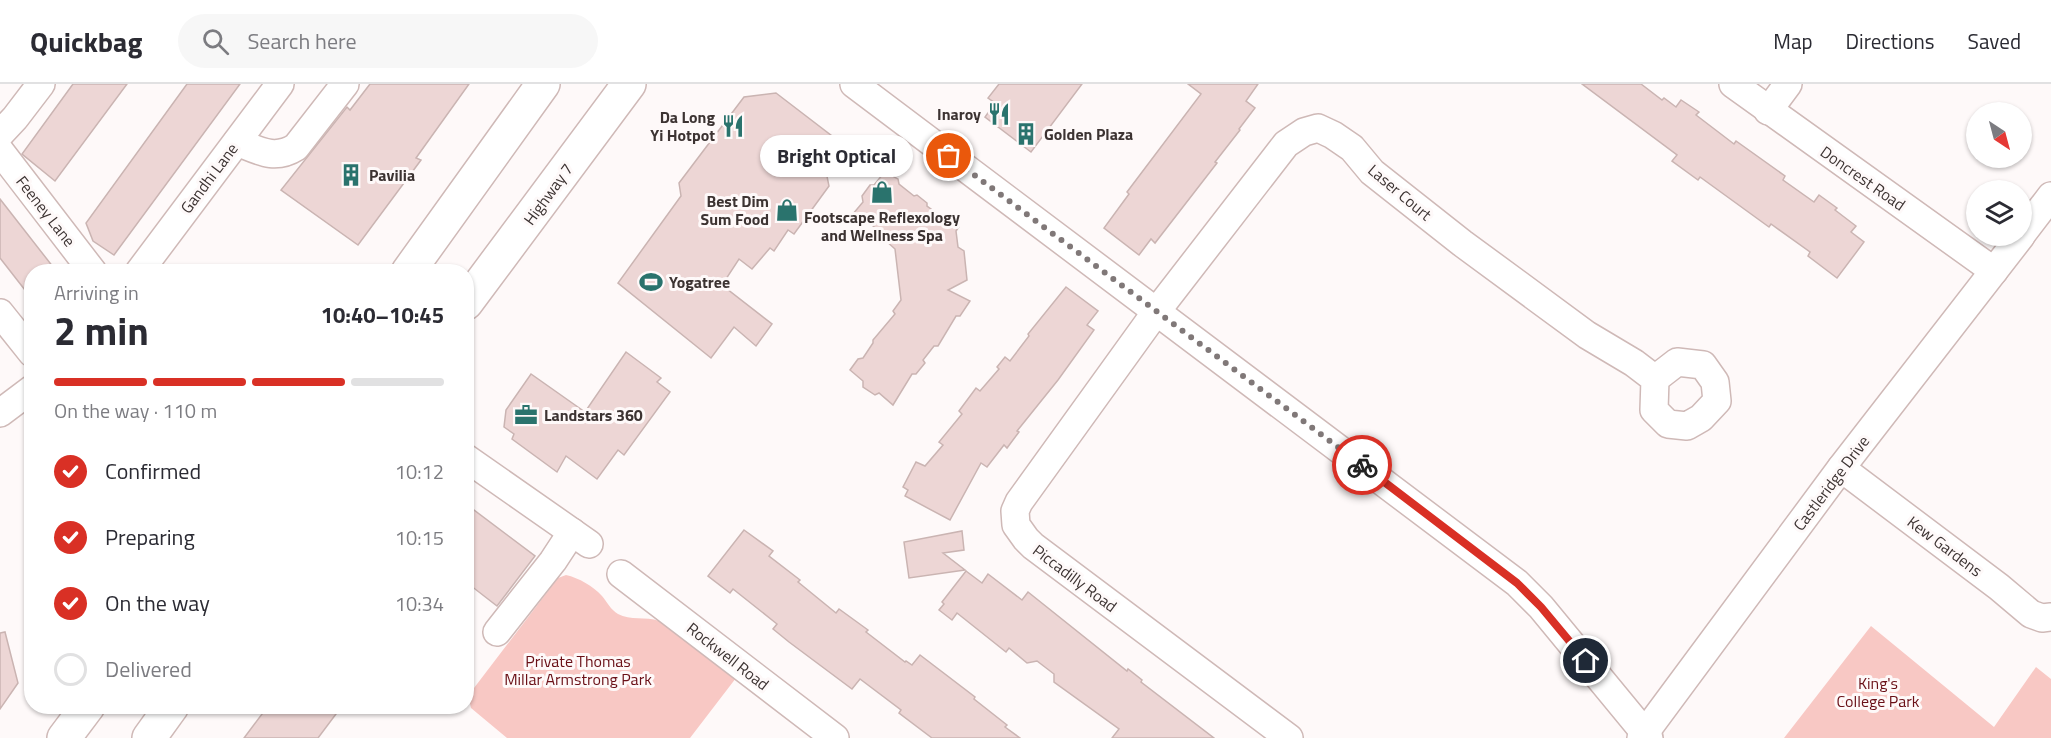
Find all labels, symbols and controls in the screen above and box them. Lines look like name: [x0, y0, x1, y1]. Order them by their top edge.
search box: [178, 14, 598, 68]
text: Quickbag: [30, 20, 142, 63]
text: Search here: [247, 24, 357, 58]
icon: search: [199, 25, 232, 58]
text: Map: [1773, 25, 1813, 57]
text: Directions: [1846, 25, 1935, 57]
text: Saved: [1968, 25, 2021, 57]
restaurant icon: Inaroy: [986, 101, 1012, 127]
place label: Inaroy: [937, 102, 981, 126]
north arrow: [1966, 102, 2032, 168]
map controls: [1966, 102, 2032, 246]
place label: Da Long Yi Hotpot: [650, 105, 715, 147]
restaurant icon: Da Long Yi Hotpot: [720, 113, 746, 139]
building icon: Golden Plaza: [1013, 121, 1039, 147]
place label: Golden Plaza: [1044, 122, 1133, 146]
pin: [923, 130, 974, 181]
callout: Bright Optical: [760, 135, 913, 177]
street label: Gandhi Lane: [174, 138, 244, 218]
icon: bag: [932, 139, 965, 172]
text: Bright Optical: [777, 140, 896, 171]
street label: Doncrest Road: [1816, 140, 1910, 216]
street label: Highway 7: [517, 158, 579, 230]
street label: Laser Court: [1363, 158, 1437, 226]
building icon: Pavilia: [338, 162, 364, 188]
place label: Pavilia: [369, 163, 415, 187]
street label: Feeney Lane: [11, 170, 81, 252]
shop icon: Footscape Reflexology and Wellness Spa: [869, 179, 895, 205]
button: layers: [1966, 180, 2032, 246]
place label: Best Dim Sum Food: [700, 189, 769, 231]
shop icon: Best Dim Sum Food: [774, 197, 800, 223]
place label: Footscape Reflexology and Wellness Spa: [804, 205, 960, 247]
sports icon: Yogatree: [638, 269, 664, 295]
place label: Yogatree: [669, 270, 730, 294]
text: Arriving in: [54, 277, 139, 308]
text: 10:40–10:45: [321, 298, 444, 332]
text: 2 min: [54, 301, 149, 360]
text: On the way · 110 m: [54, 395, 217, 426]
office icon: Landstars 360: [513, 402, 539, 428]
place label: Landstars 360: [544, 403, 643, 427]
street label: Castleridge Drive: [1787, 430, 1875, 536]
courier: [1332, 435, 1392, 495]
icon: bike: [1346, 449, 1379, 482]
text: Confirmed: [105, 454, 201, 488]
icon: check: [54, 455, 87, 488]
text: 10:12: [395, 456, 444, 487]
street label: Kew Gardens: [1902, 510, 1988, 582]
text: Preparing: [105, 520, 195, 554]
icon: check: [54, 521, 87, 554]
text: 10:15: [395, 522, 444, 553]
street label: Piccadilly Road: [1028, 538, 1122, 618]
text: On the way: [105, 586, 210, 620]
icon: check: [54, 587, 87, 620]
text: 10:34: [395, 588, 444, 619]
street label: Rockwell Road: [682, 616, 774, 696]
pin: [1560, 635, 1611, 686]
icon: home: [1569, 644, 1602, 677]
park label: Private Thomas Millar Armstrong Park: [504, 649, 652, 691]
text: Delivered: [105, 652, 192, 686]
park label: King's College Park: [1837, 671, 1920, 713]

